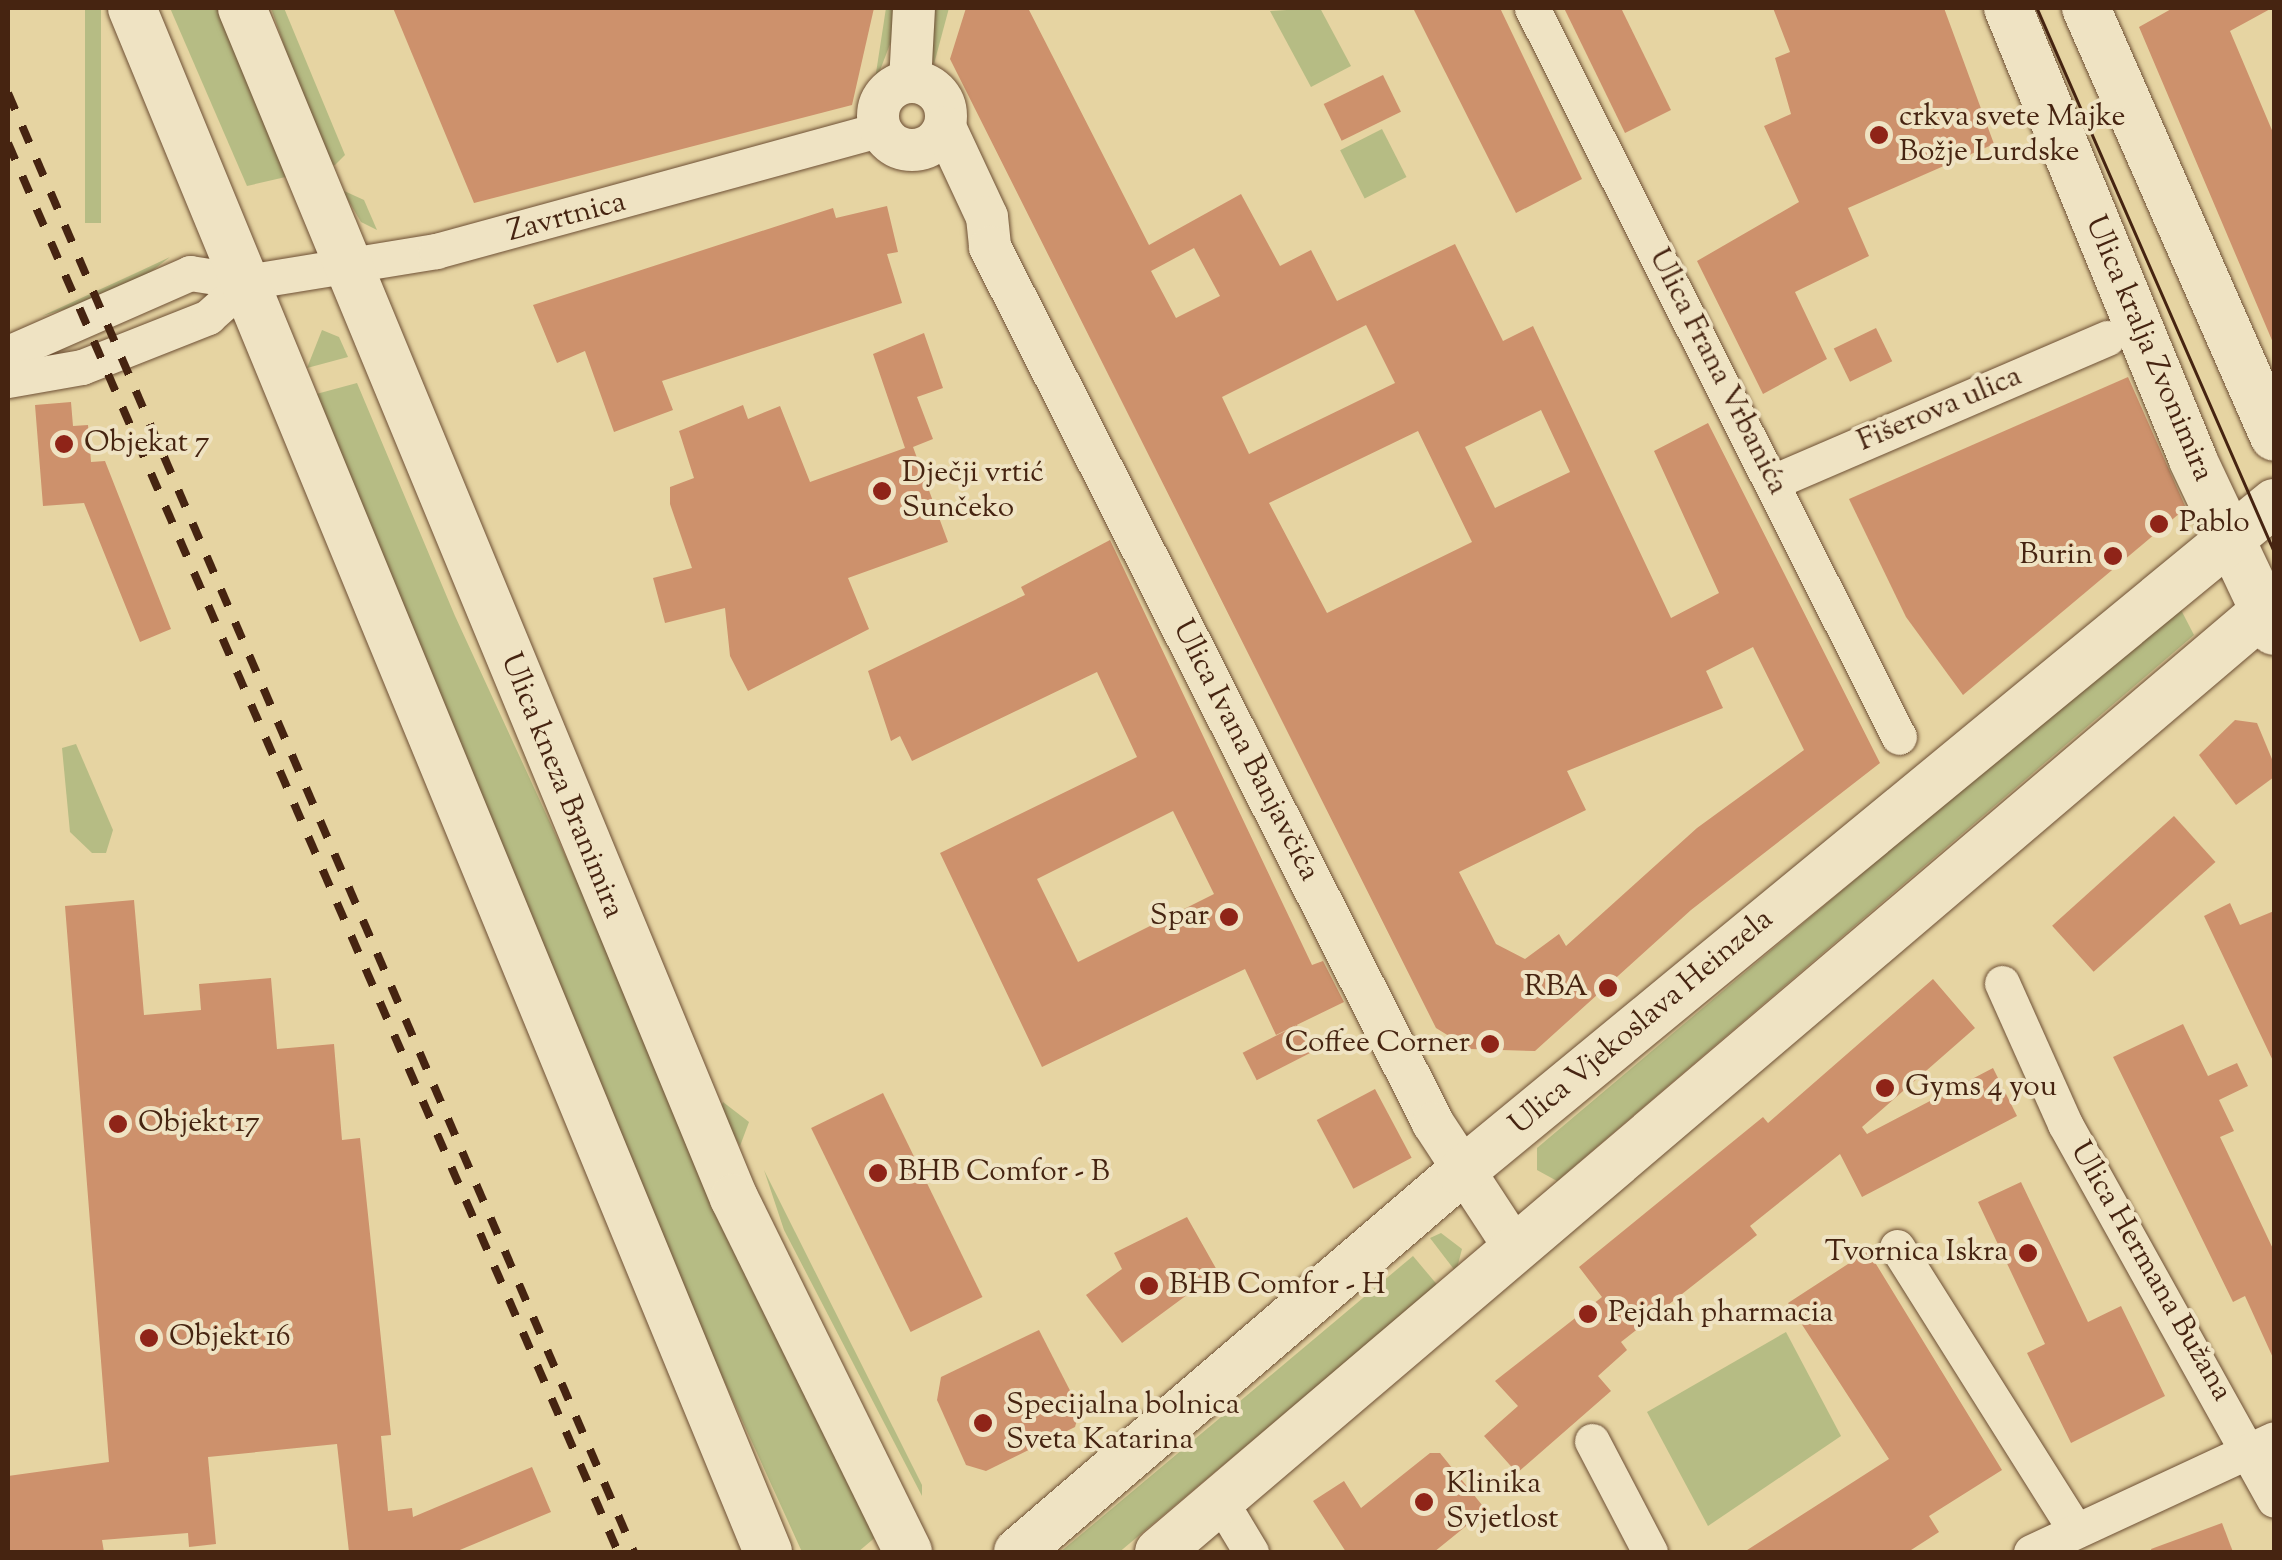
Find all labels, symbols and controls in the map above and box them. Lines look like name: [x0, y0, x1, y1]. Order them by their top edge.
place label: crkva svete Majke Božje Lurdske: [1899, 100, 2126, 170]
marker: crkva svete Majke Božje Lurdske: [1868, 124, 1890, 146]
street label: Zavrtnica: [504, 185, 630, 251]
street label: Ulica kralja Zvonimira: [2076, 211, 2220, 487]
street label: Ulica Frana Vrbanića: [1639, 243, 1795, 501]
street label: Fišerova ulica: [1853, 359, 2027, 461]
place label: Objekat 7: [84, 426, 210, 462]
marker: Objekat 7: [53, 433, 75, 455]
place label: Dječji vrtić Sunčeko: [902, 456, 1044, 526]
marker: Dječji vrtić Sunčeko: [871, 480, 893, 502]
place label: Pablo: [2179, 506, 2250, 542]
marker: Pablo: [2148, 513, 2170, 535]
place label: Burin: [2019, 538, 2093, 574]
marker: Burin: [2102, 545, 2124, 567]
street label: Ulica Ivana Banjavčića: [1164, 614, 1326, 888]
street label: Ulica kneza Branimira: [491, 648, 631, 924]
place label: Spar: [1150, 899, 1209, 935]
street label: Ulica Vjekoslava Heinzela: [1503, 902, 1781, 1144]
marker: Spar: [1218, 906, 1240, 928]
place label: RBA: [1524, 970, 1588, 1006]
marker: RBA: [1597, 977, 1619, 999]
place label: Coffee Corner: [1285, 1026, 1470, 1062]
marker: Coffee Corner: [1479, 1033, 1501, 1055]
place label: Gyms 4 you: [1905, 1070, 2057, 1106]
marker: Gyms 4 you: [1874, 1077, 1896, 1099]
place label: Objekt 17: [138, 1106, 260, 1142]
marker: Objekt 17: [107, 1113, 129, 1135]
street label: Ulica Hermana Bužana: [2061, 1136, 2239, 1408]
place label: BHB Comfor - B: [898, 1155, 1110, 1191]
marker: BHB Comfor - B: [867, 1162, 889, 1184]
place label: Tvornica Iskra: [1825, 1235, 2008, 1271]
marker: Tvornica Iskra: [2017, 1242, 2039, 1264]
place label: BHB Comfor - H: [1169, 1268, 1386, 1304]
marker: BHB Comfor - H: [1138, 1275, 1160, 1297]
place label: Pejdah pharmacia: [1608, 1296, 1833, 1332]
marker: Pejdah pharmacia: [1577, 1303, 1599, 1325]
place label: Objekt 16: [169, 1320, 291, 1356]
marker: Objekt 16: [138, 1327, 160, 1349]
place label: Specijalna bolnica Sveta Katarina: [1006, 1388, 1240, 1458]
marker: Specijalna bolnica Sveta Katarina: [970, 1410, 996, 1436]
place label: Klinika Svjetlost: [1446, 1467, 1559, 1538]
marker: Klinika Svjetlost: [1411, 1489, 1437, 1515]

